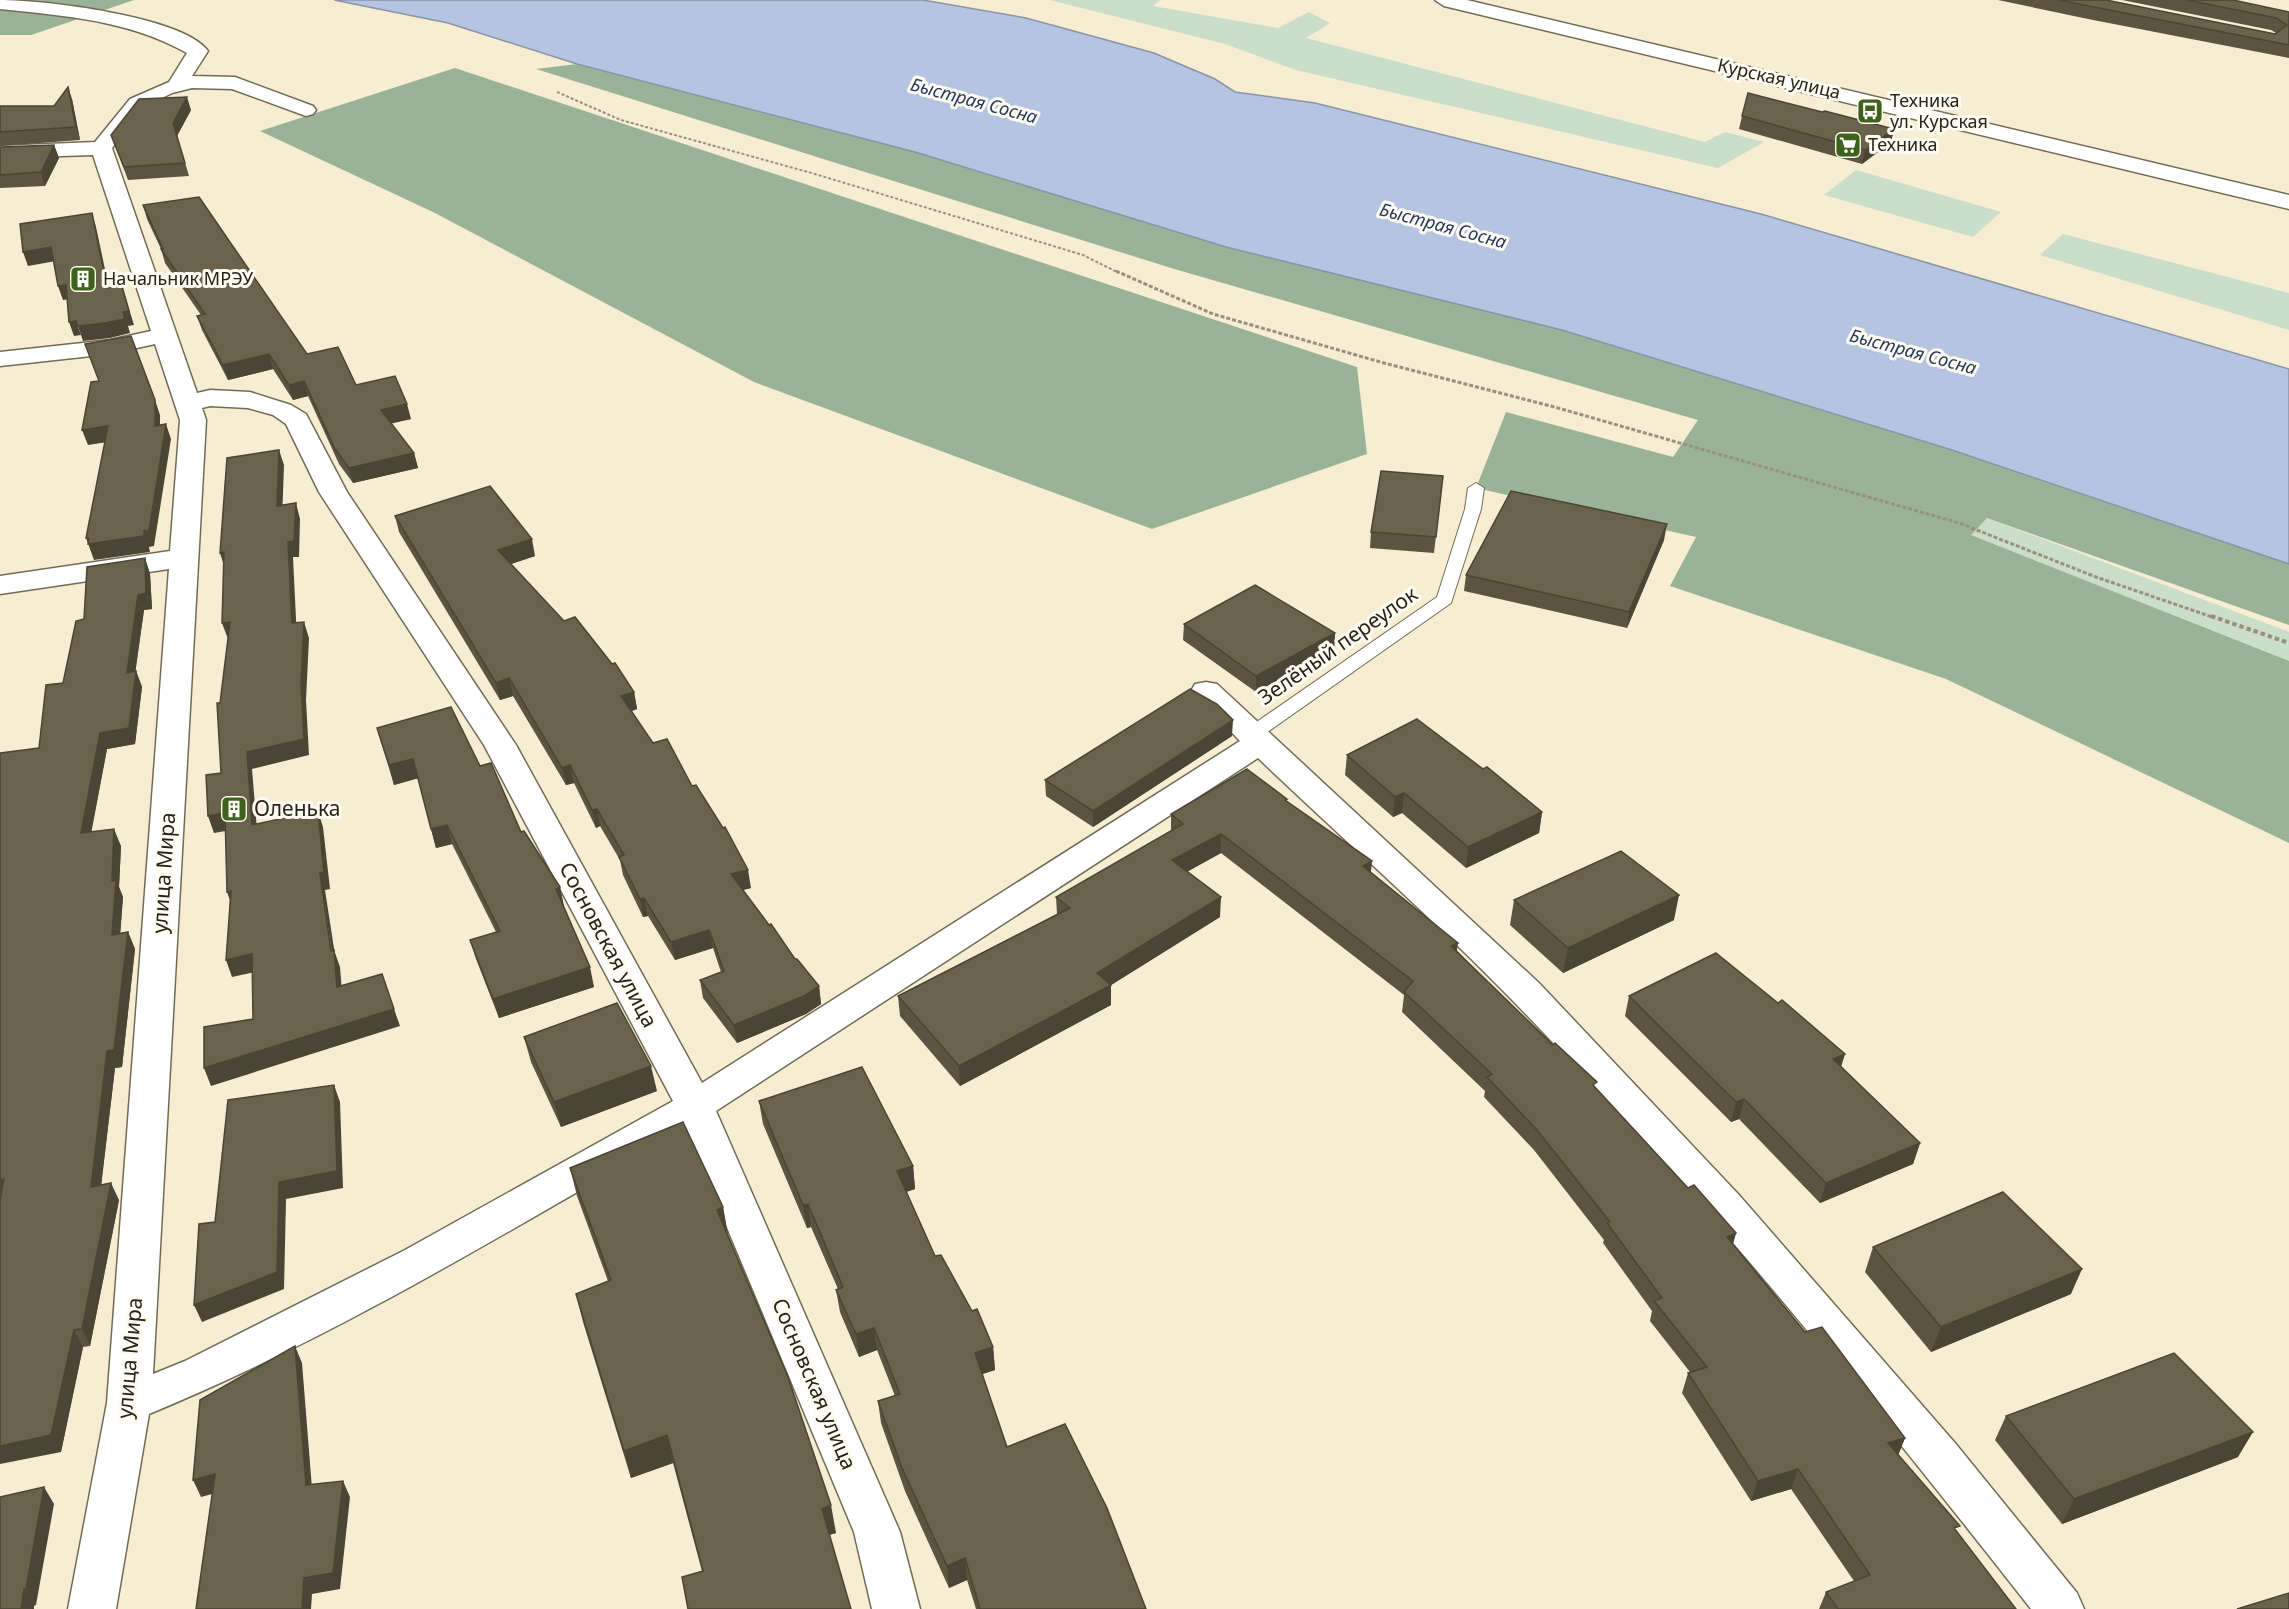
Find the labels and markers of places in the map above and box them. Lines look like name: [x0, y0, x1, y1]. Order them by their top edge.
place label: Техника ул. Курская: [1890, 88, 1988, 133]
bus stop icon: Техника ул. Курская: [1855, 96, 1885, 126]
supermarket icon: Техника: [1833, 130, 1863, 160]
place label: Техника: [1868, 132, 1937, 156]
building icon: Начальник МРЭУ: [68, 264, 98, 294]
place label: Начальник МРЭУ: [103, 266, 254, 290]
building icon: Оленька: [219, 794, 249, 824]
place label: Оленька: [254, 794, 340, 822]

